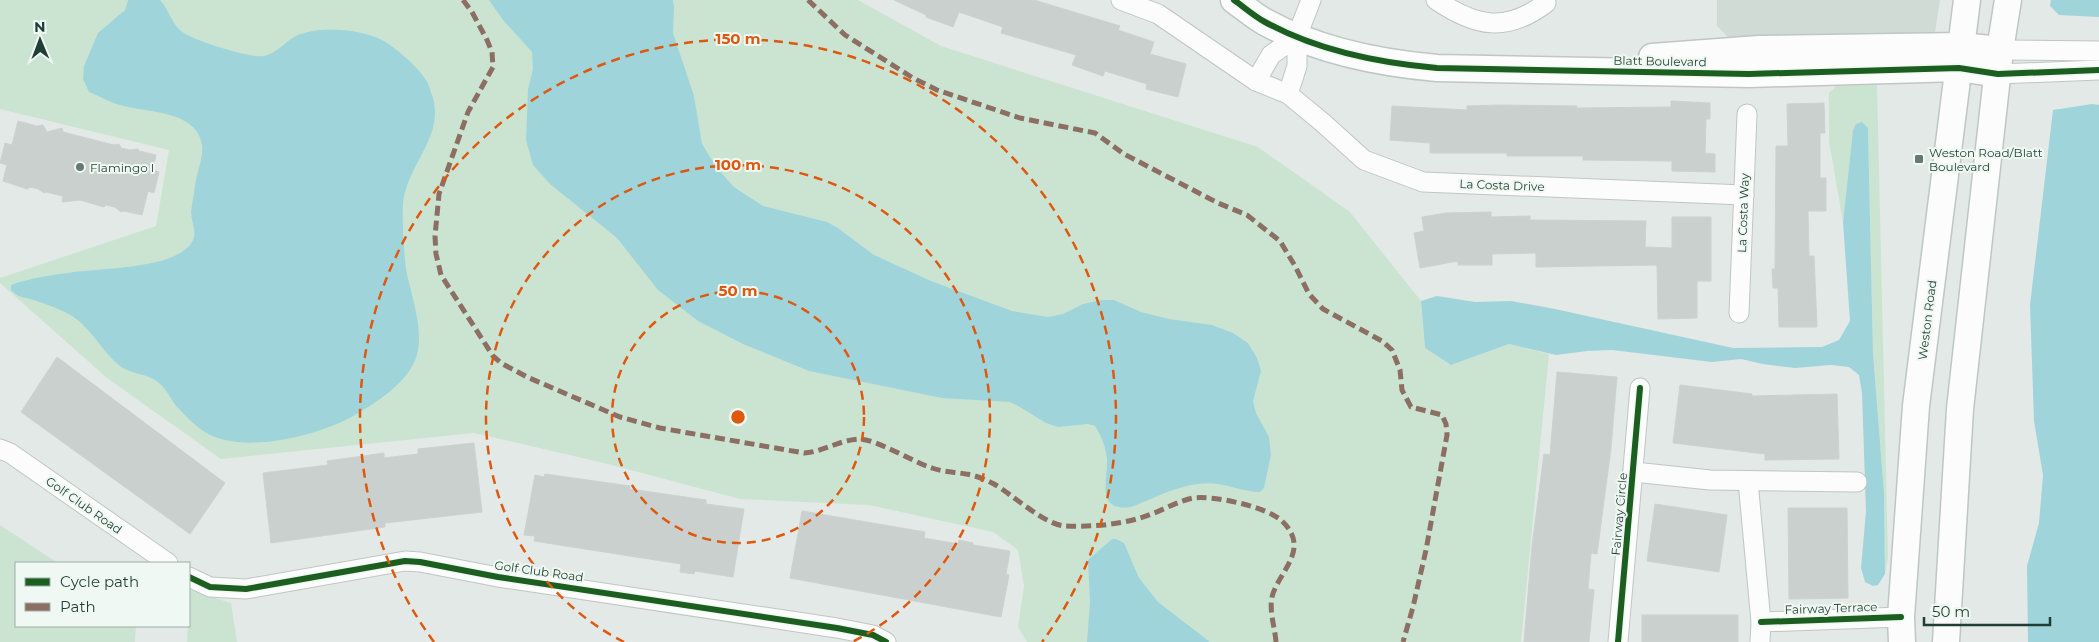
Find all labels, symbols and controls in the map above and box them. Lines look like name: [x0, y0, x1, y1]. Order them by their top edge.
north arrow: [15, 15, 65, 65]
text: N: [34, 18, 46, 36]
text: 150 m: [716, 29, 760, 48]
street label: Blatt Boulevard: [1613, 53, 1707, 69]
place label: Weston Road/Blatt Boulevard: [1929, 145, 2043, 174]
marker: Weston Road/Blatt Boulevard: [1913, 153, 1925, 165]
text: 100 m: [715, 155, 761, 174]
place label: Flamingo I: [90, 160, 155, 175]
marker: Flamingo I: [74, 161, 86, 173]
street label: La Costa Way: [1734, 172, 1752, 253]
street label: La Costa Drive: [1459, 176, 1545, 194]
street label: Weston Road: [1915, 279, 1939, 361]
text: 50 m: [718, 281, 758, 300]
centre of rings: [729, 408, 747, 426]
street label: Fairway Circle: [1608, 472, 1630, 556]
street label: Golf Club Road: [43, 473, 125, 537]
street label: Golf Club Road: [494, 557, 584, 585]
legend: [15, 562, 190, 627]
text: Cycle path: [60, 572, 139, 591]
scale bar: [1924, 594, 2050, 626]
text: Path: [60, 597, 96, 616]
street label: Fairway Terrace: [1784, 599, 1878, 617]
text: 50 m: [1932, 602, 1970, 621]

